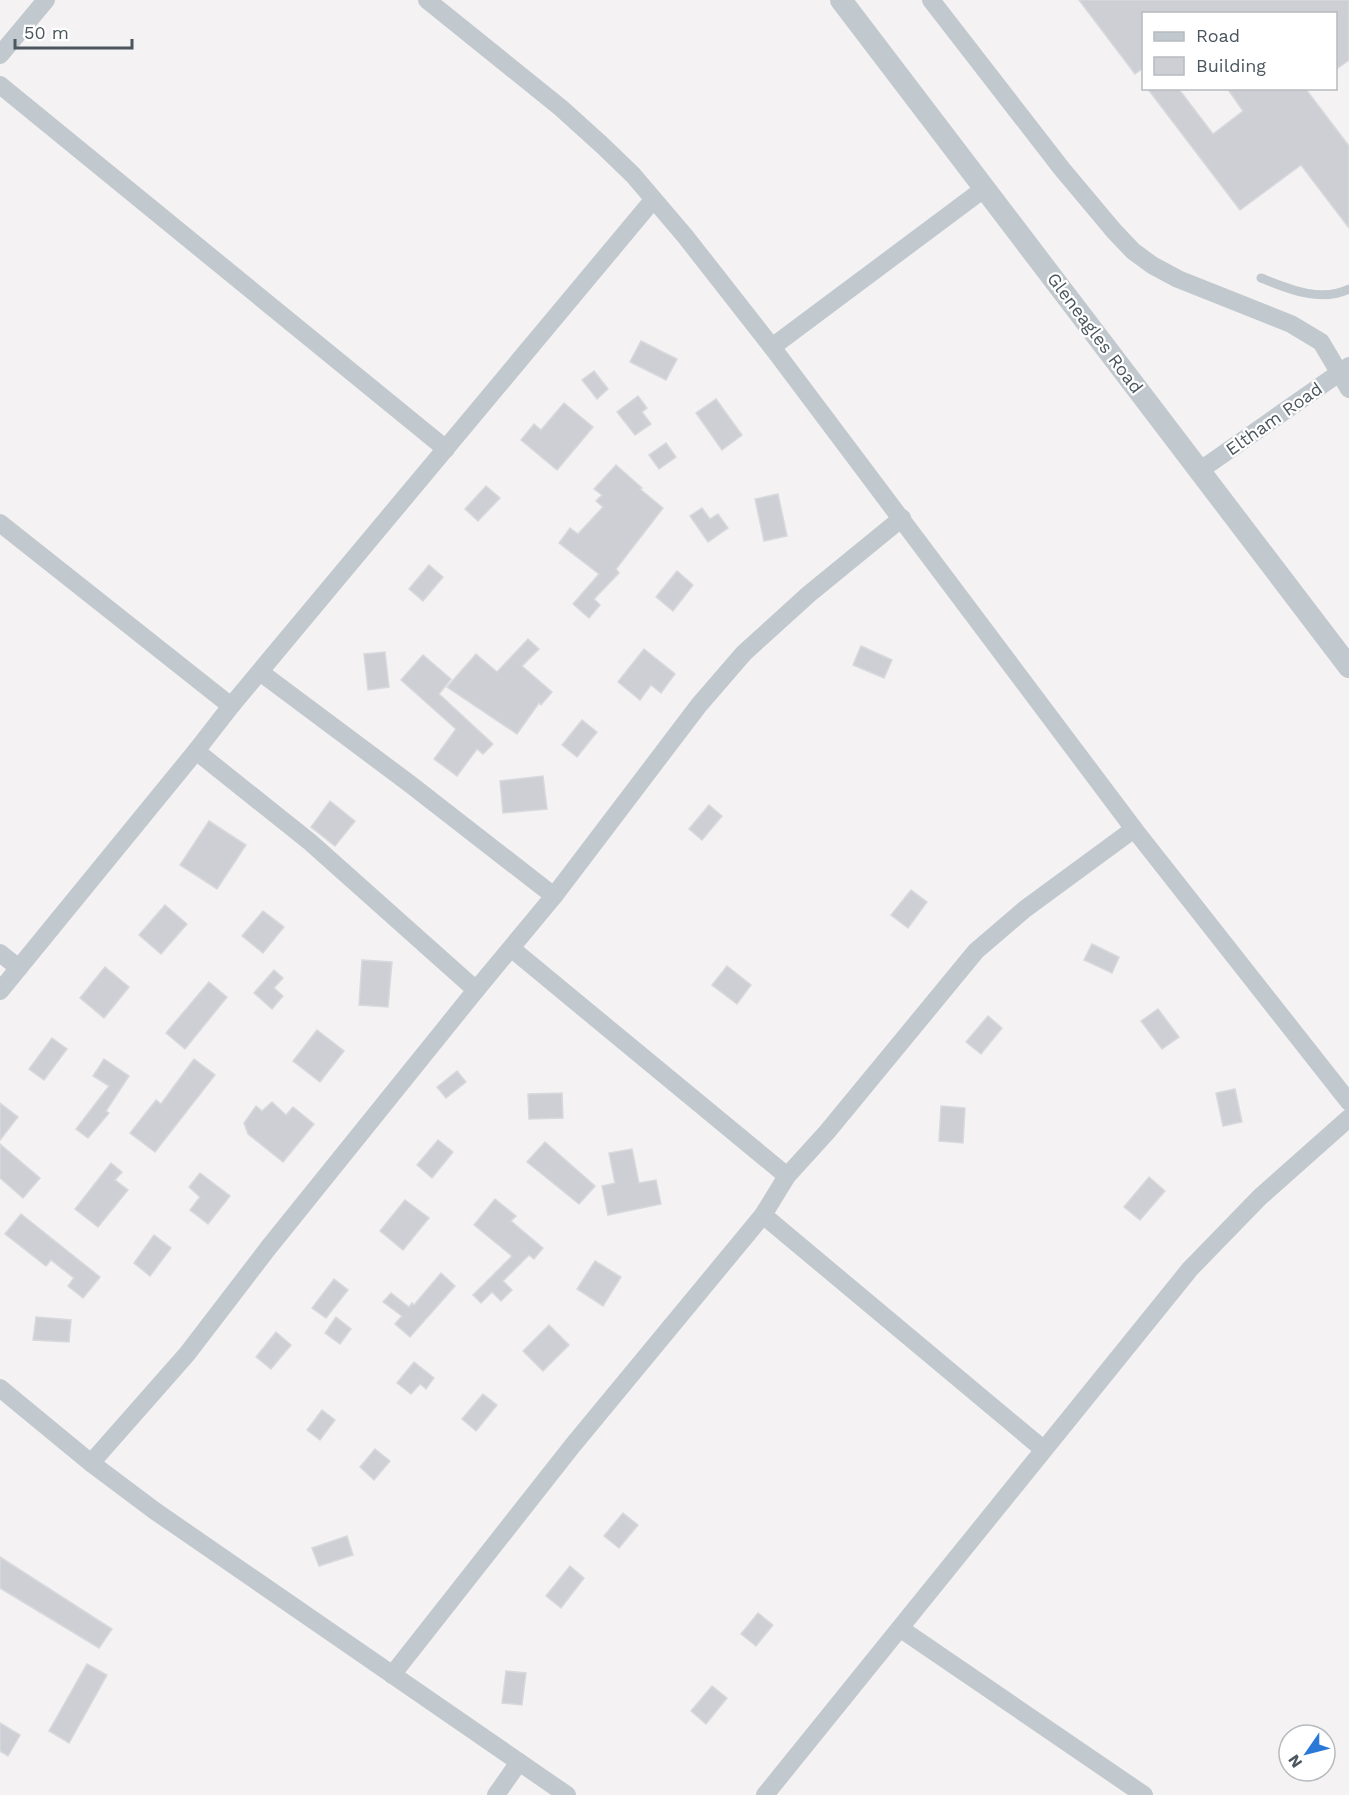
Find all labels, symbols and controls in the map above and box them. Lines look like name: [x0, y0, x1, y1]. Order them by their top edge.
scale bar: [15, 12, 132, 50]
legend: [1142, 12, 1337, 90]
text: 50 m: [24, 22, 69, 43]
text: Road: [1196, 25, 1240, 46]
text: Building: [1196, 55, 1266, 76]
street label: Gleneagles Road: [1043, 268, 1148, 397]
street label: Eltham Road: [1222, 378, 1326, 460]
north arrow: [1277, 1723, 1337, 1783]
text: N: [1284, 1751, 1306, 1772]

